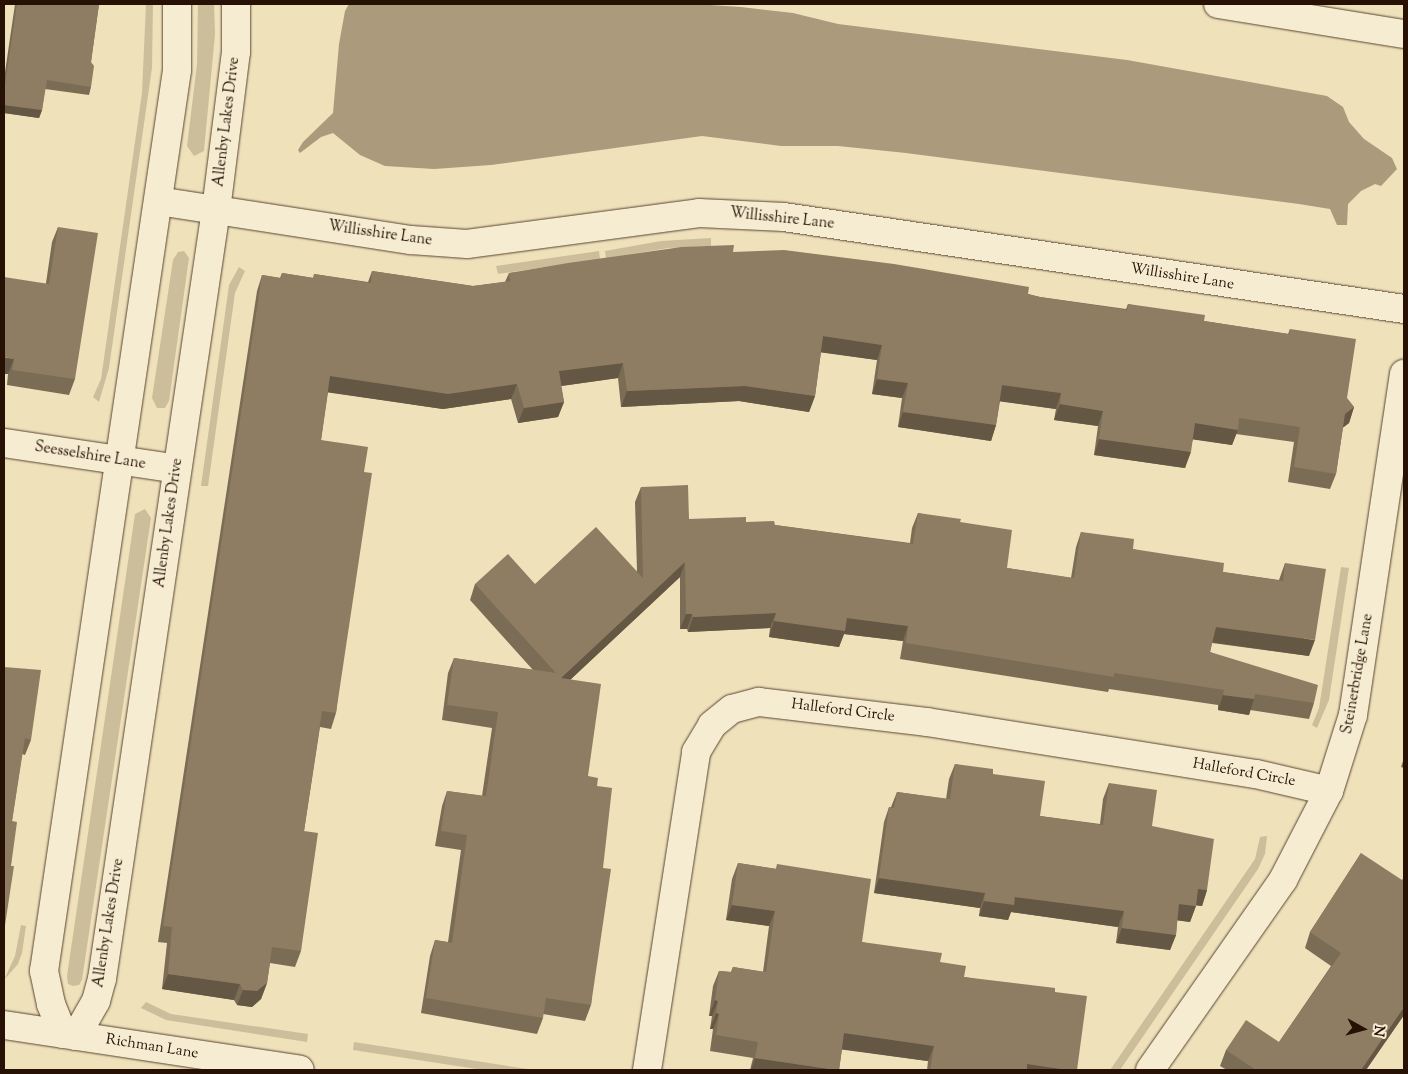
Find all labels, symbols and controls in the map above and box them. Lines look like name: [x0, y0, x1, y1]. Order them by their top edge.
street label: Allenby Lakes Drive: [210, 56, 244, 188]
street label: Willisshire Lane: [729, 205, 835, 233]
street label: Willisshire Lane: [327, 218, 433, 250]
street label: Willisshire Lane: [1129, 260, 1235, 294]
street label: Seesselshire Lane: [33, 438, 147, 474]
street label: Allenby Lakes Drive: [151, 457, 187, 589]
street label: Steinerbridge Lane: [1339, 612, 1377, 736]
street label: Halleford Circle: [790, 696, 896, 726]
street label: Halleford Circle: [1191, 755, 1297, 791]
street label: Allenby Lakes Drive: [90, 857, 128, 989]
north arrow: [1338, 1004, 1388, 1054]
text: N: [1367, 1024, 1388, 1038]
street label: Richman Lane: [104, 1031, 200, 1063]

